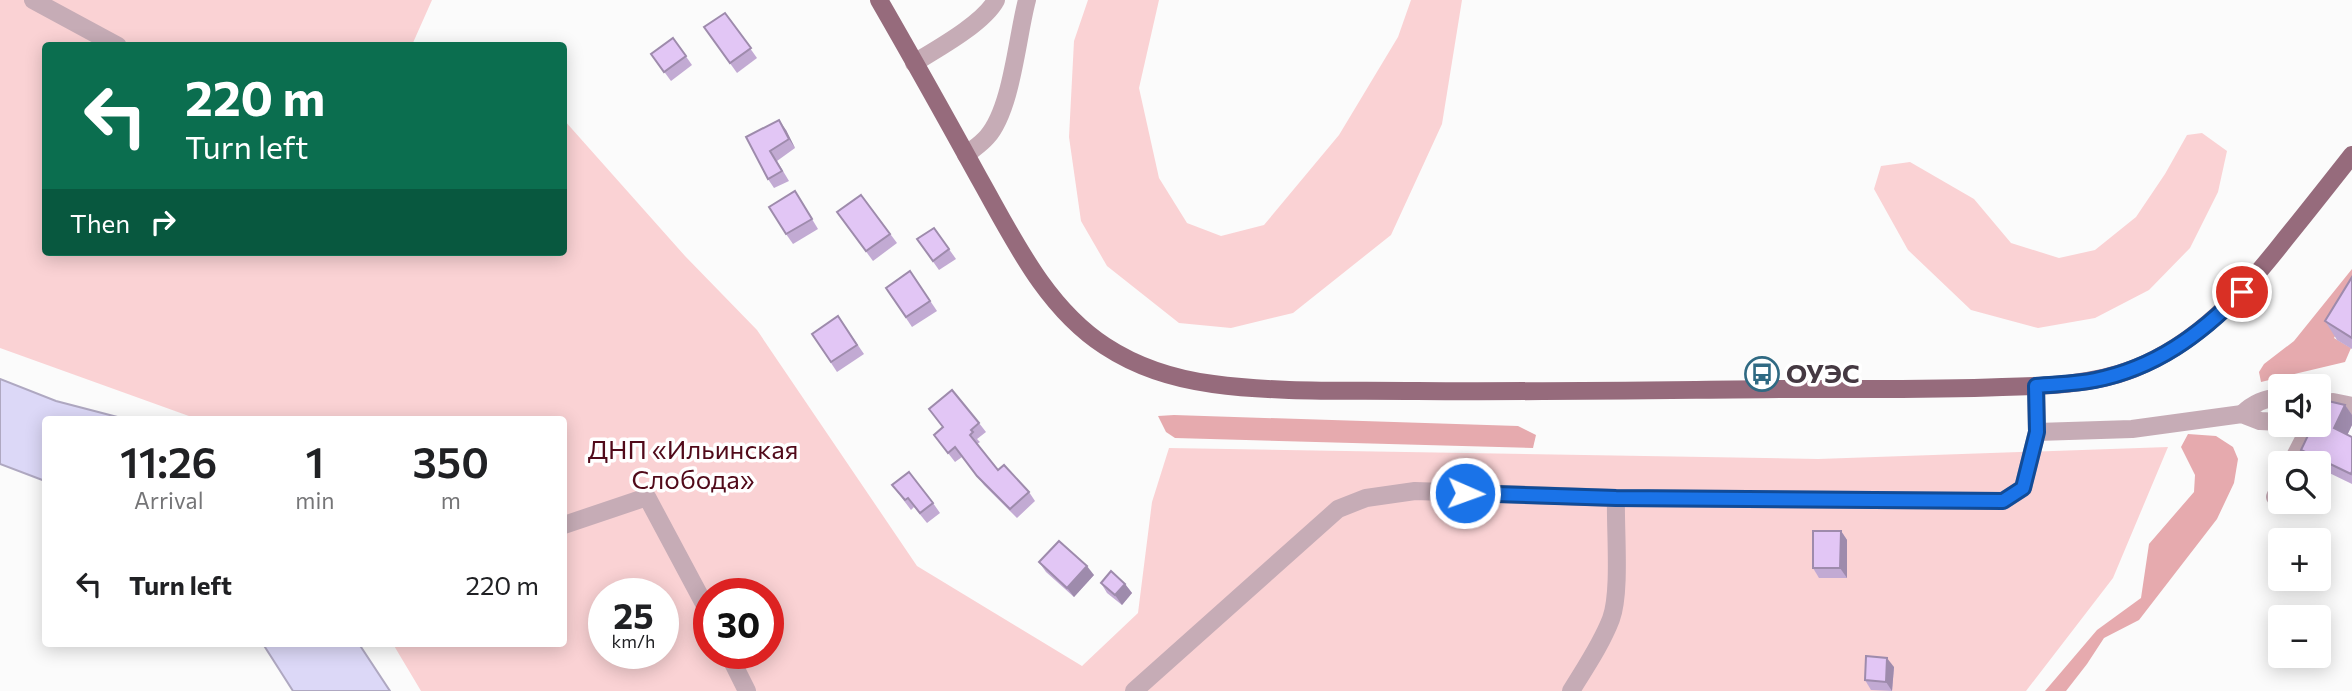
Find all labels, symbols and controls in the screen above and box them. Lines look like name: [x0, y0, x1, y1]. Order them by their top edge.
text: 220 m: [185, 66, 325, 126]
icon: left: [70, 70, 161, 161]
text: Turn left: [185, 126, 309, 166]
icon: right: [144, 203, 182, 241]
text: Then: [70, 207, 130, 238]
pin: [2212, 262, 2272, 322]
icon: arrive: [2223, 273, 2261, 311]
bus stop icon: ОУЭС: [1743, 355, 1781, 393]
place label: ОУЭС: [1786, 357, 1860, 388]
map controls: [2268, 374, 2331, 668]
button: sound: [2268, 374, 2331, 437]
park label: ДНП «Ильинская Слобода»: [588, 433, 798, 494]
text: 11:26: [120, 435, 217, 487]
text: 1: [306, 435, 324, 487]
text: 350: [413, 435, 489, 487]
button: search: [2268, 451, 2331, 514]
position arrow: [1428, 456, 1502, 530]
text: Arrival: [134, 486, 203, 514]
text: min: [295, 486, 335, 514]
text: m: [441, 486, 461, 514]
button: +: [2268, 528, 2331, 591]
icon: left: [70, 565, 108, 603]
text: Turn left: [129, 569, 232, 600]
text: 220 m: [466, 569, 539, 600]
speed limit sign: 30: [693, 578, 784, 669]
text: 25: [613, 593, 654, 636]
button: −: [2268, 605, 2331, 668]
text: km/h: [612, 630, 655, 652]

